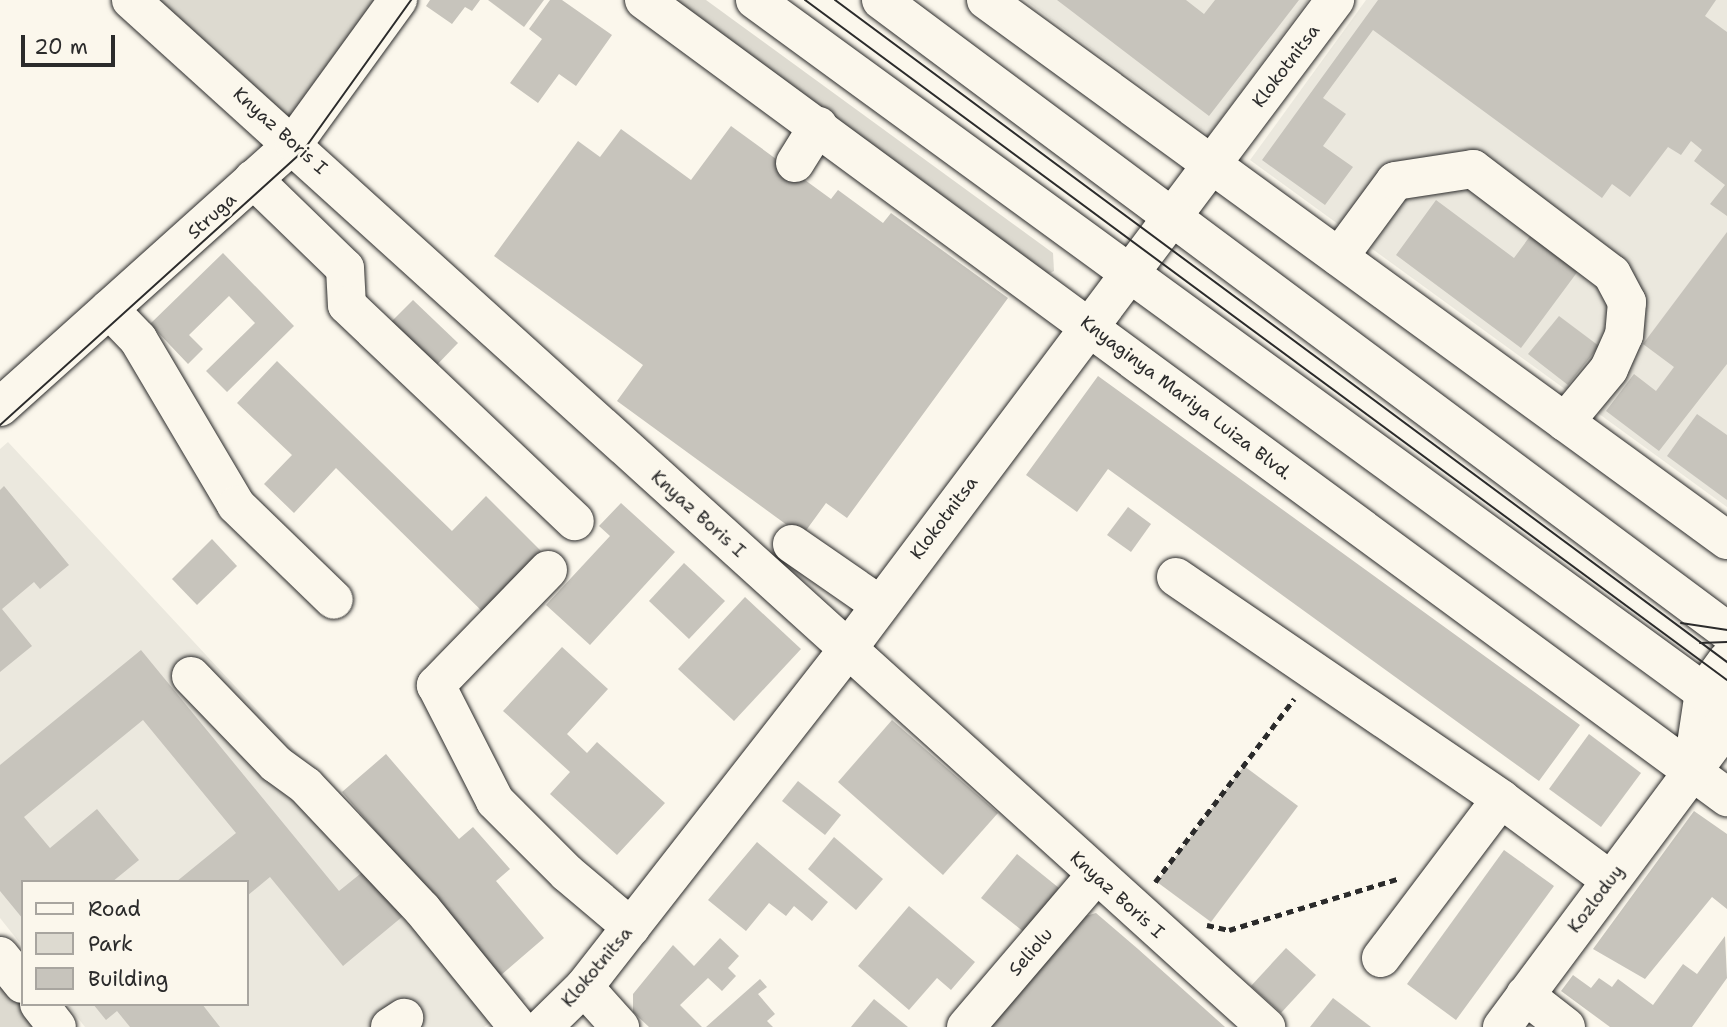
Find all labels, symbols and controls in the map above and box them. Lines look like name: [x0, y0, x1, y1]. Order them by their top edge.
street label: Klokotnitsa: [1248, 20, 1324, 112]
scale bar: [24, 21, 119, 65]
text: 20 m: [34, 33, 88, 61]
street label: Knyaz Boris I: [229, 83, 331, 179]
street label: Struga: [183, 189, 241, 243]
street label: Knyaginya Mariya Luiza Blvd.: [1076, 311, 1296, 485]
street label: Knyaz Boris I: [647, 466, 749, 562]
street label: Klokotnitsa: [906, 472, 982, 564]
street label: Knyaz Boris I: [1066, 847, 1168, 943]
street label: Kozloduy: [1563, 861, 1629, 937]
legend: [21, 880, 248, 1006]
text: Road: [88, 895, 141, 923]
street label: Klokotnitsa: [557, 922, 637, 1012]
street label: Seliolu: [1004, 924, 1058, 980]
text: Park: [88, 930, 133, 958]
text: Building: [88, 965, 168, 993]

